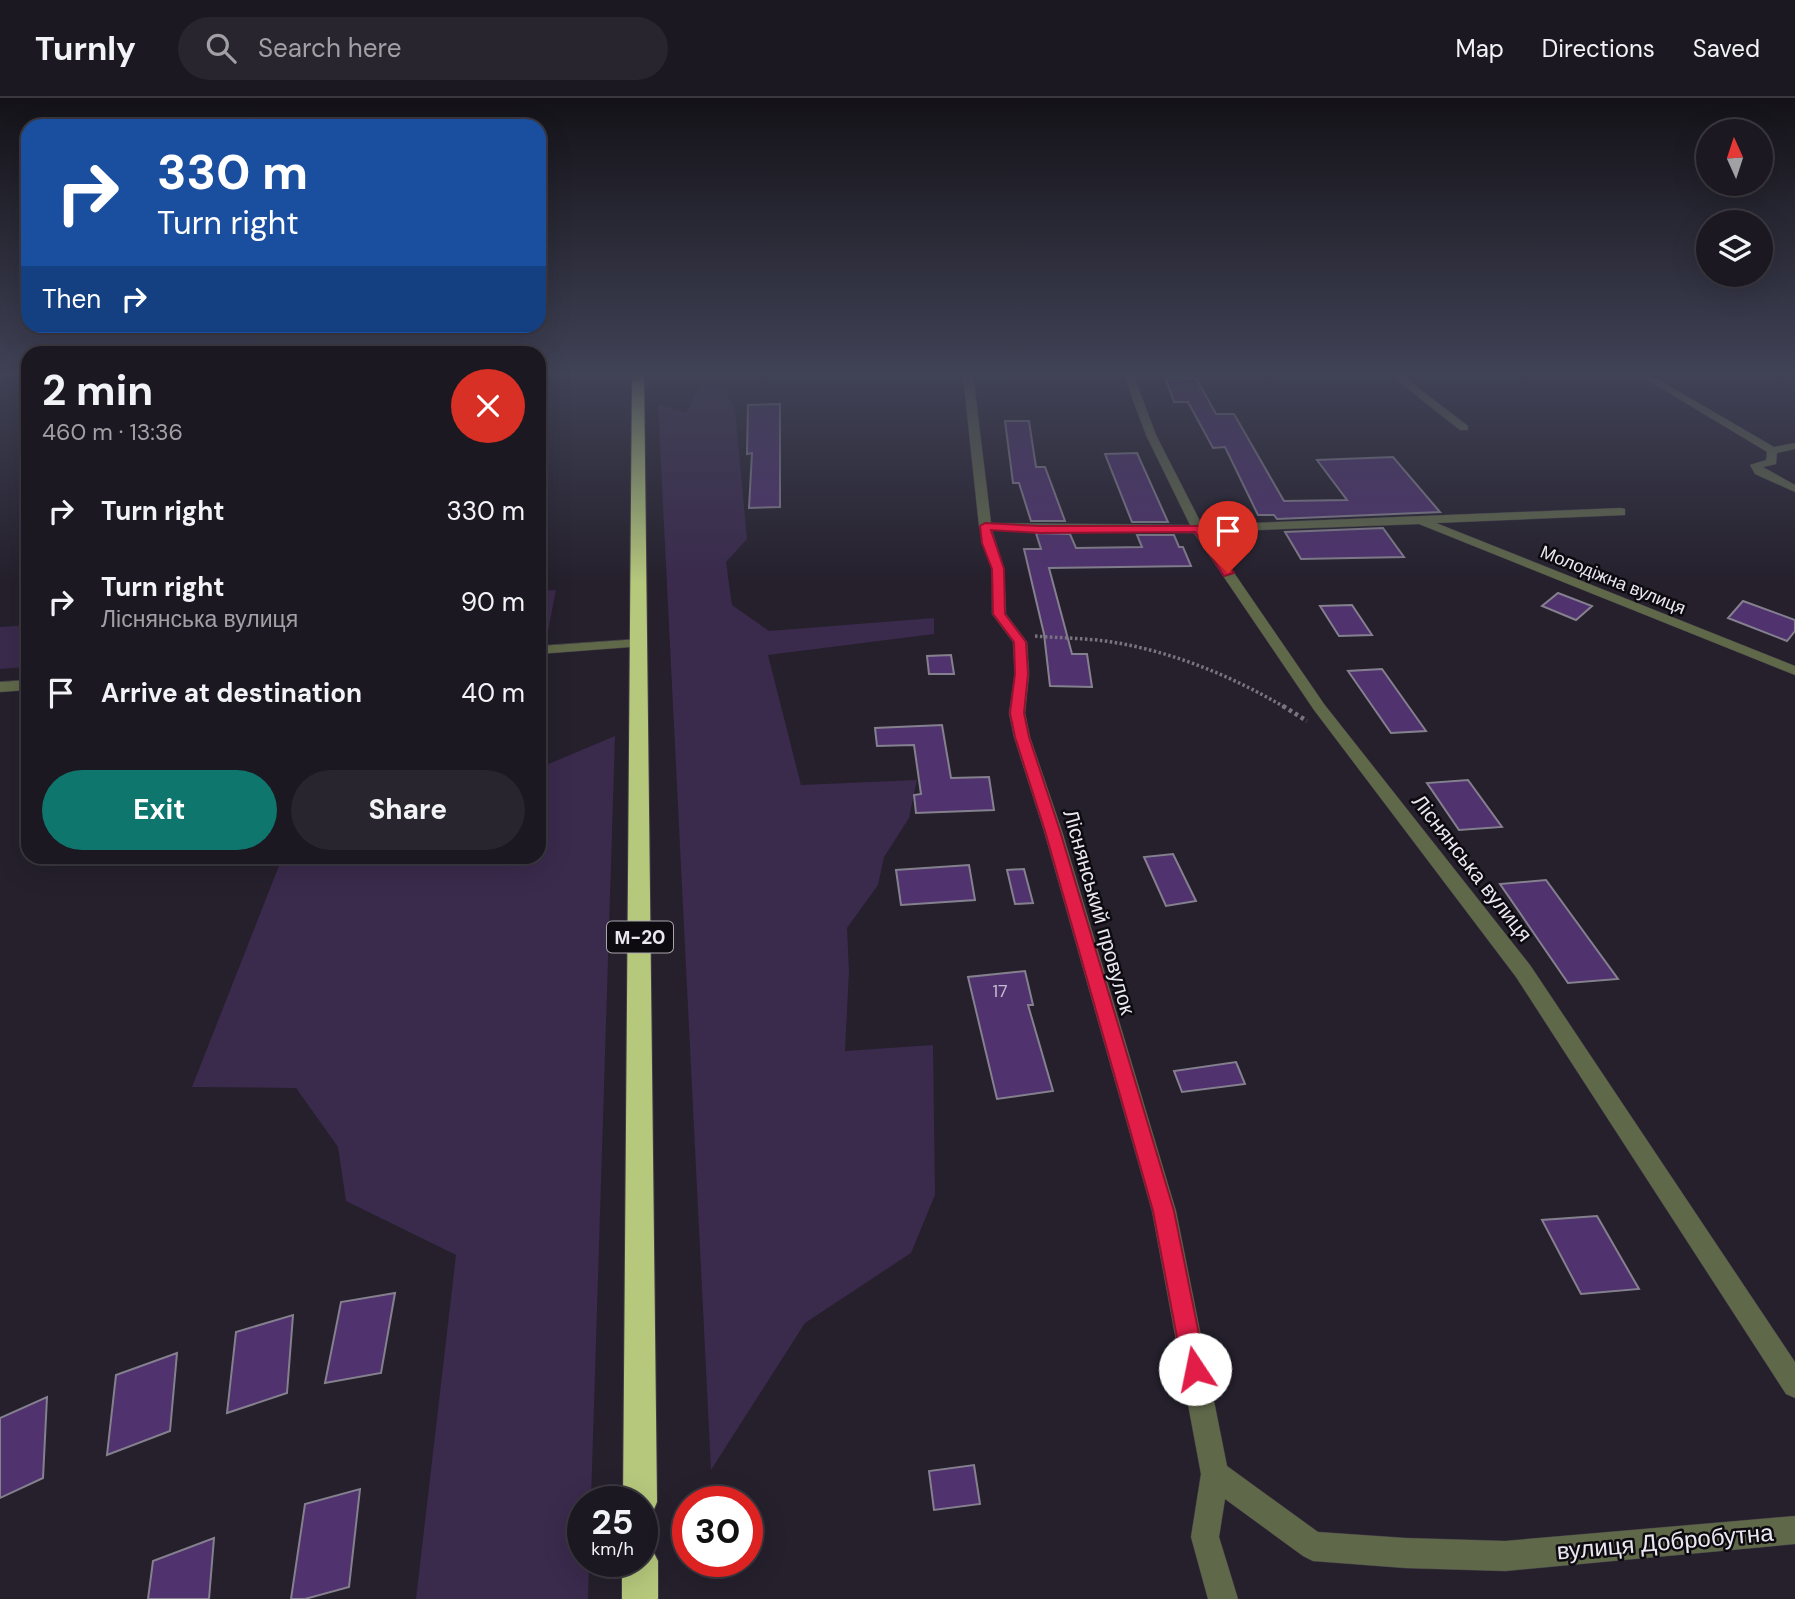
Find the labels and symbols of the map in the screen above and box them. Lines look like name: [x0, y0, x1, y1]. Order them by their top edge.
north arrow: [1696, 119, 1773, 196]
pin: [1198, 501, 1258, 573]
street label: Молодіжна вулиця: [1537, 540, 1689, 620]
street label: Ліснянська вулиця: [1406, 788, 1538, 948]
street label: Ліснянський провулок: [1056, 806, 1142, 1019]
road number: М-20: [607, 922, 673, 952]
house number: 17: [992, 979, 1008, 1003]
position arrow: [1158, 1332, 1232, 1406]
speed limit sign: 30: [672, 1486, 763, 1577]
street label: вулиця Добробутна: [1555, 1517, 1775, 1566]

